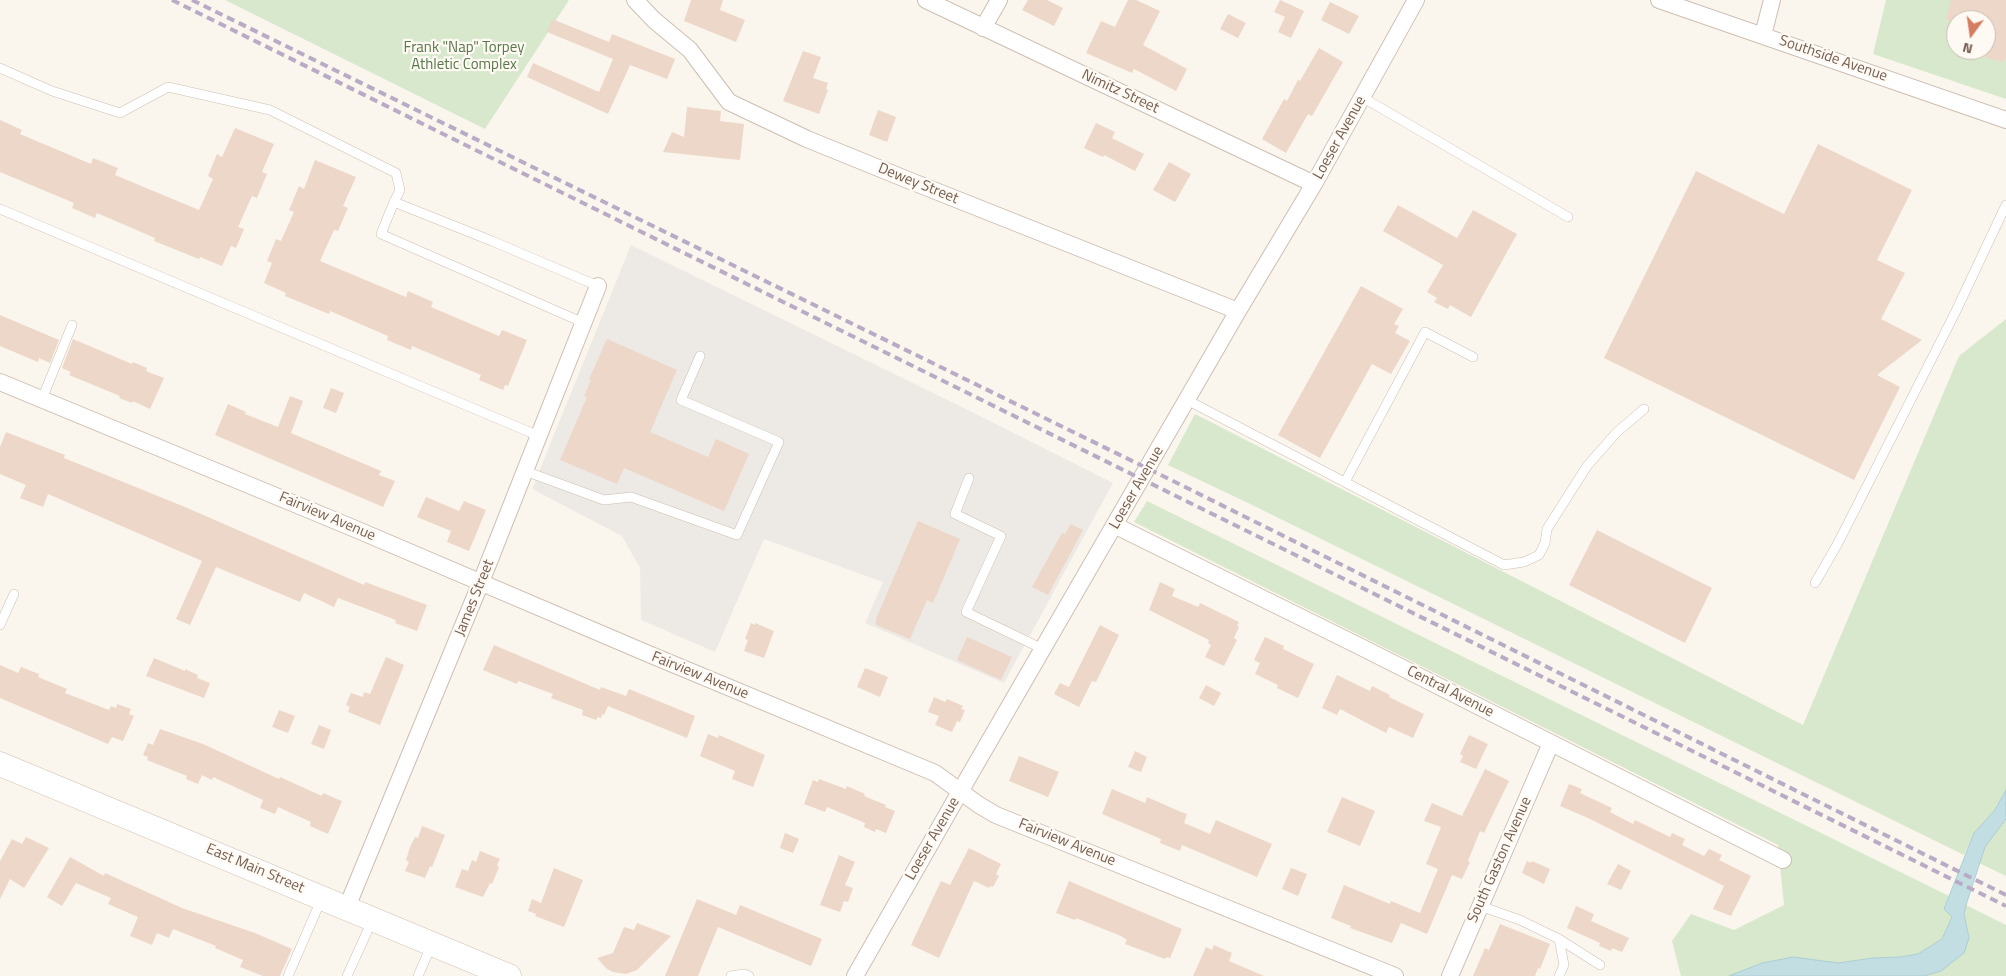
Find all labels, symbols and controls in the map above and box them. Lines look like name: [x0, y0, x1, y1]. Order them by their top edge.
north arrow: [1946, 10, 1996, 60]
street label: Southside Avenue: [1776, 32, 1890, 86]
text: N: [1960, 38, 1975, 60]
park label: Frank "Nap" Torpey Athletic Complex: [404, 39, 524, 74]
street label: Nimitz Street: [1078, 66, 1162, 118]
street label: Loeser Avenue: [1310, 93, 1370, 183]
street label: Dewey Street: [875, 160, 961, 208]
street label: Loeser Avenue: [1106, 443, 1168, 533]
street label: Fairview Avenue: [276, 489, 378, 545]
street label: James Street: [452, 557, 498, 639]
street label: Fairview Avenue: [649, 648, 751, 704]
street label: Central Avenue: [1403, 662, 1497, 722]
street label: Loeser Avenue: [902, 794, 964, 884]
street label: South Gaston Avenue: [1464, 794, 1536, 926]
street label: Fairview Avenue: [1016, 815, 1118, 871]
street label: East Main Street: [203, 840, 307, 898]

